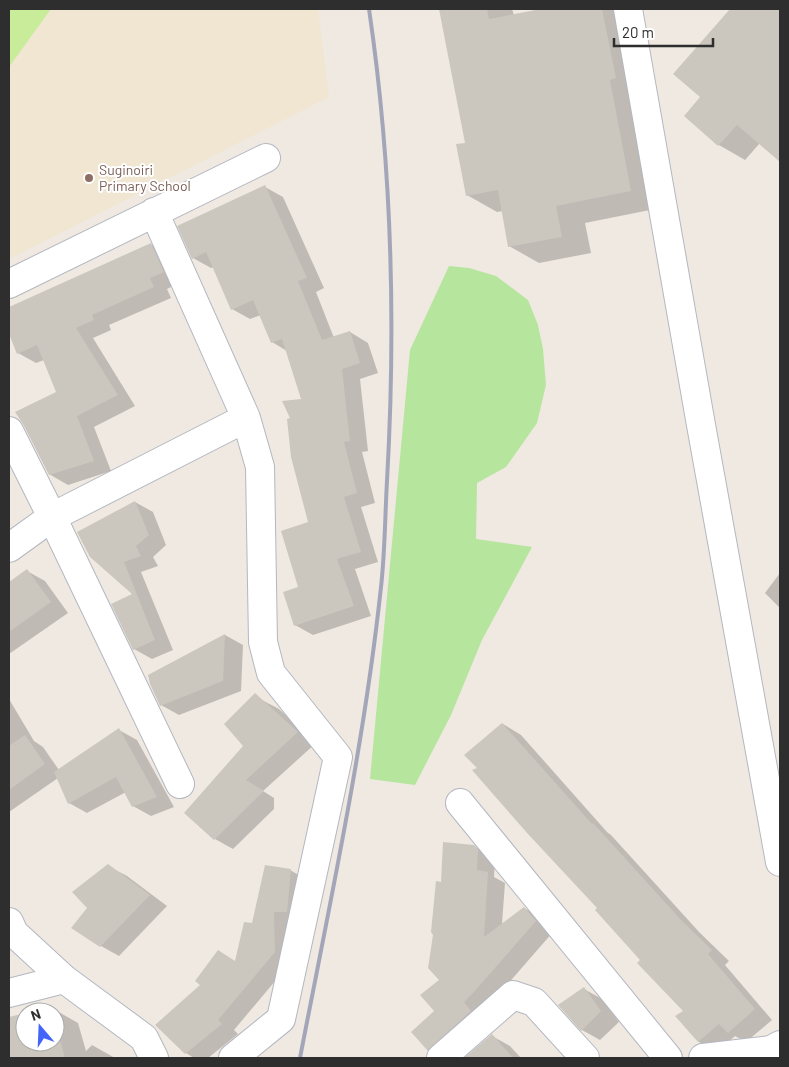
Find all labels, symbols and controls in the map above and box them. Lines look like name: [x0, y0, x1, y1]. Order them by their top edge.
scale bar: [614, 15, 713, 47]
text: 20 m: [622, 23, 654, 41]
place label: Suginoiri Primary School: [99, 161, 191, 194]
marker: Suginoiri Primary School: [83, 172, 95, 184]
north arrow: [15, 1002, 65, 1052]
text: N: [28, 1005, 43, 1024]

